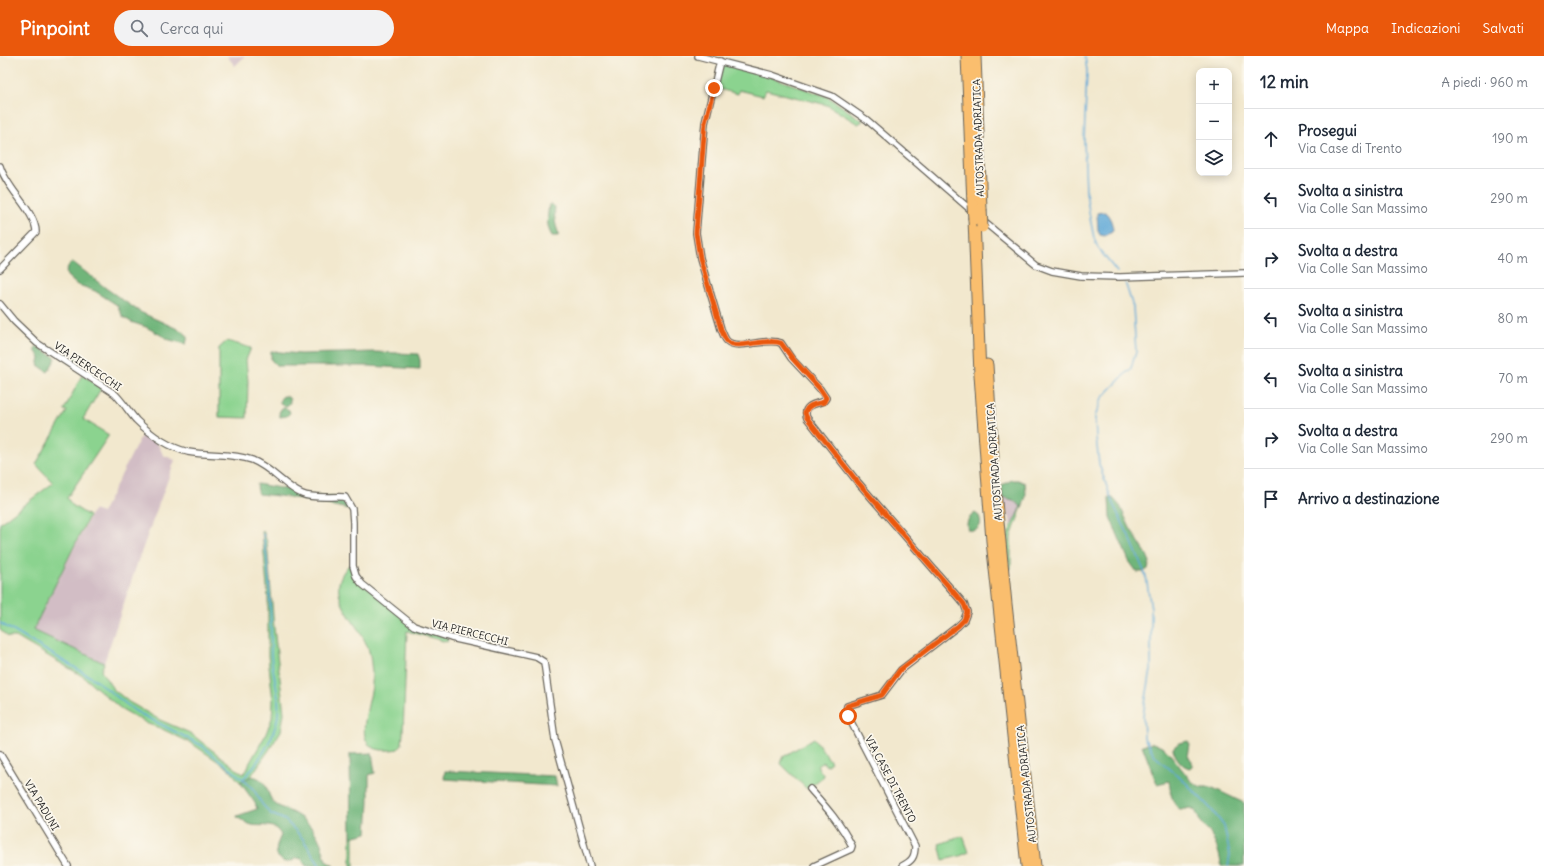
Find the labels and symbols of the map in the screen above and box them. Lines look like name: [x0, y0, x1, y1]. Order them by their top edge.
street label: AUTOSTRADA ADRIATICA: [970, 78, 987, 197]
route end: [705, 79, 723, 97]
street label: VIA PIERCECCHI: [52, 339, 124, 394]
street label: AUTOSTRADA ADRIATICA: [984, 402, 1005, 521]
street label: VIA PIERCECCHI: [430, 617, 510, 648]
route start: [839, 707, 857, 725]
street label: AUTOSTRADA ADRIATICA: [1014, 724, 1039, 843]
street label: VIA CASE DI TRENTO: [862, 733, 919, 825]
street label: VIA PADUNI: [21, 778, 62, 833]

